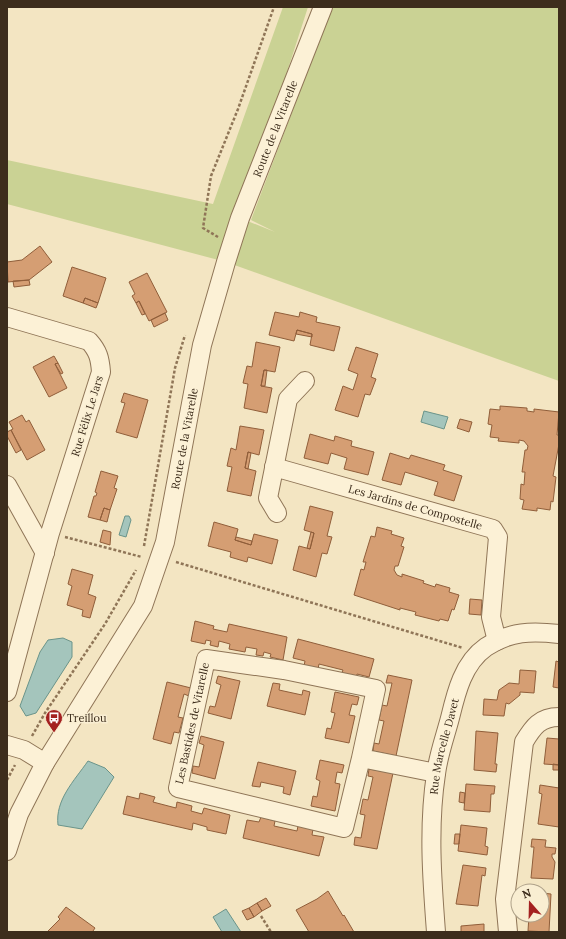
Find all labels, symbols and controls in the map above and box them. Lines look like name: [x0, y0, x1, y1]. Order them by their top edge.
street label: Route de la Vitarelle: [250, 78, 301, 179]
street label: Rue Félix Le Jars: [68, 374, 106, 458]
street label: Route de la Vitarelle: [168, 387, 201, 491]
street label: Les Jardins de Compostelle: [347, 481, 484, 533]
street label: Les Bastides de Vitarelle: [172, 661, 212, 785]
street label: Rue Marcelle Davet: [426, 696, 462, 795]
bus stop icon: Treillou: [44, 708, 64, 733]
place label: Treillou: [67, 711, 107, 725]
north arrow: [510, 883, 550, 923]
text: N: [520, 885, 533, 902]

